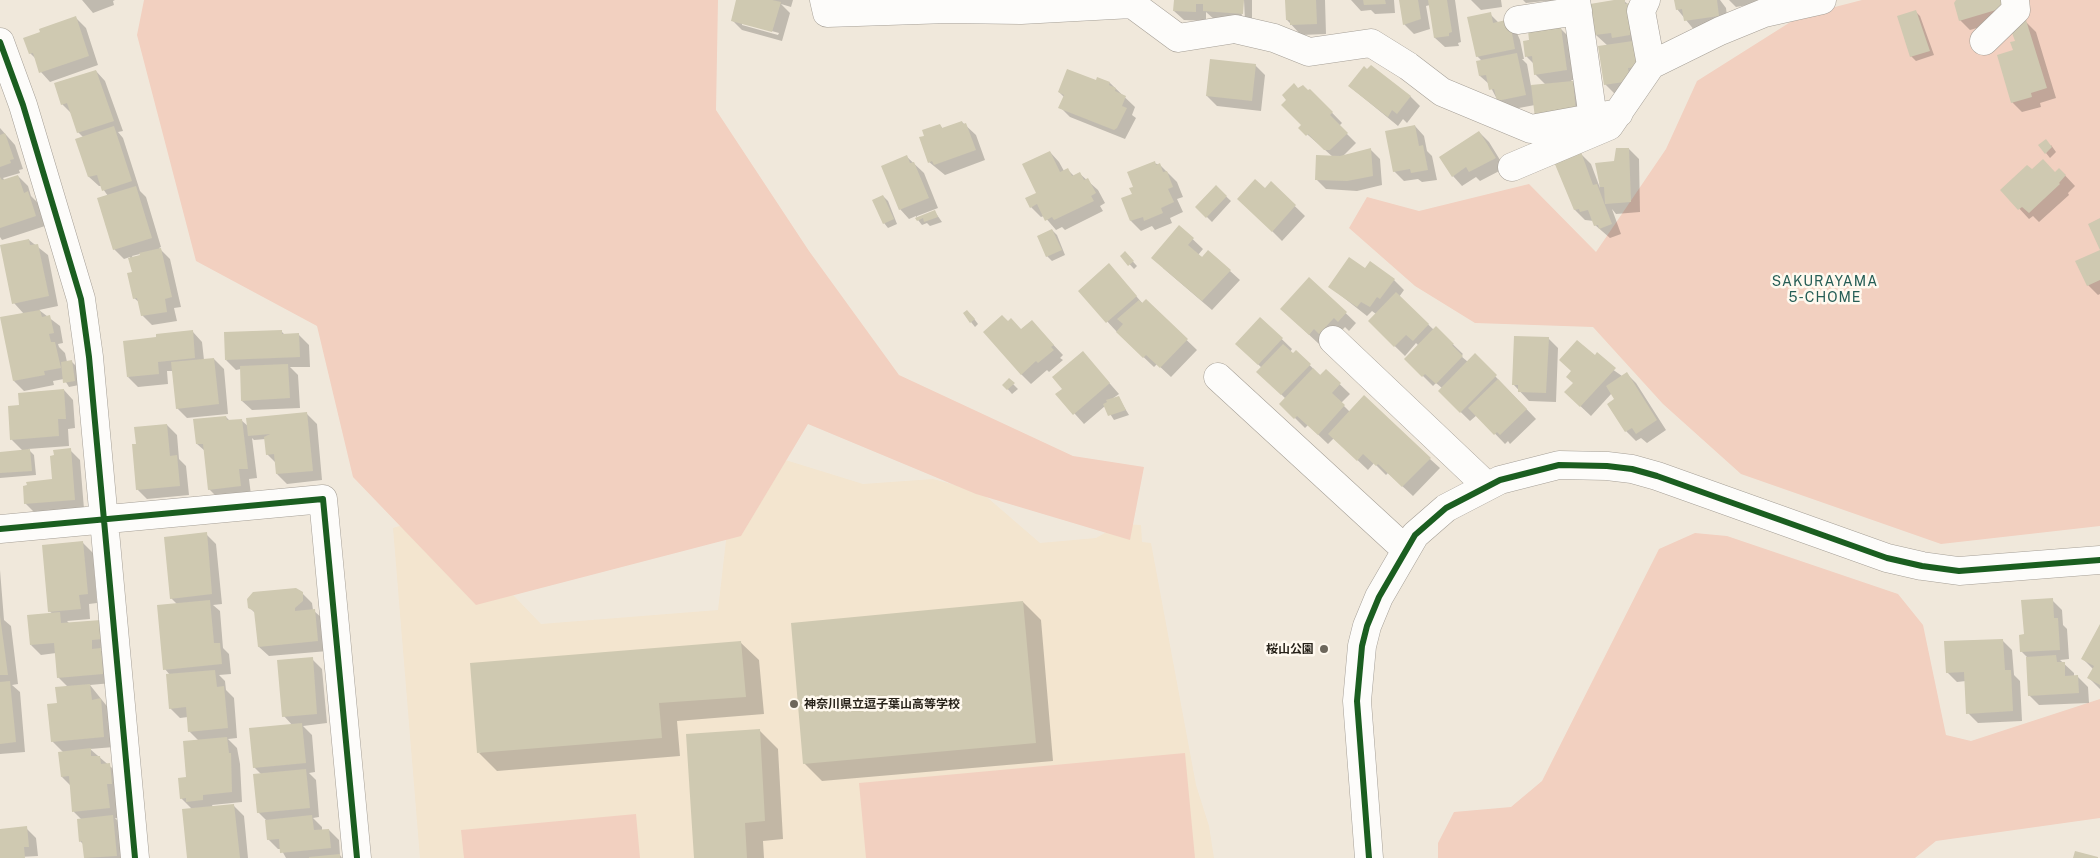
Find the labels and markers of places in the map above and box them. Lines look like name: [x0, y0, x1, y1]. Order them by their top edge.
place label: 桜山公園: [1266, 642, 1314, 656]
marker: 桜山公園: [1318, 643, 1330, 655]
place label: 神奈川県立逗子葉山高等学校: [804, 697, 960, 711]
marker: 神奈川県立逗子葉山高等学校: [788, 698, 800, 710]

